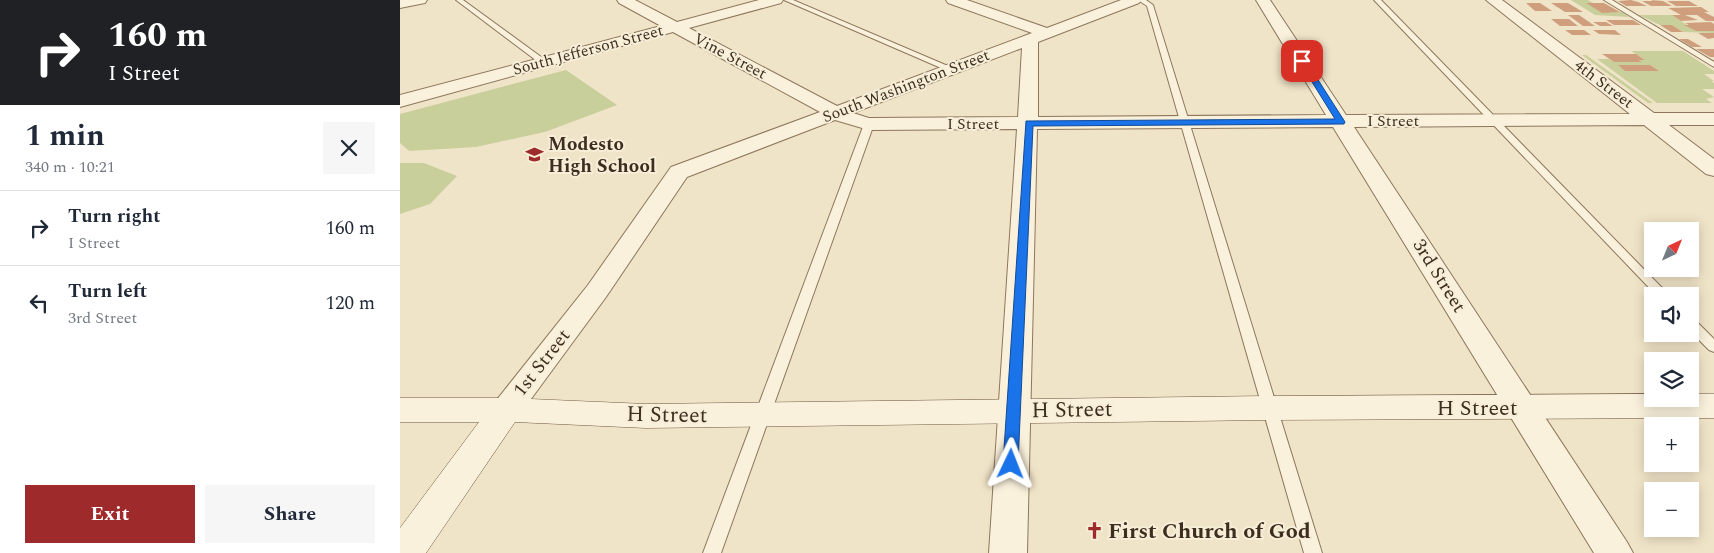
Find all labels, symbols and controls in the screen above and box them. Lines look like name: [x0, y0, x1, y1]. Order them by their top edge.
text: 160 m: [108, 9, 207, 62]
street label: South Jefferson Street: [510, 18, 666, 82]
icon: right: [25, 20, 90, 85]
street label: Vine Street: [689, 27, 771, 86]
pin: [1281, 40, 1323, 82]
street label: South Washington Street: [819, 43, 993, 129]
icon: arrive: [1288, 47, 1316, 75]
street label: 4th Street: [1569, 54, 1639, 115]
text: I Street: [108, 57, 180, 90]
street label: I Street: [1367, 109, 1419, 133]
street label: I Street: [947, 112, 999, 136]
text: 1 min: [25, 113, 105, 159]
button: close: [323, 122, 375, 174]
place label: Modesto High School: [548, 130, 656, 181]
school or university icon: Modesto High School: [524, 145, 544, 165]
text: 340 m · 10:21: [25, 155, 115, 179]
text: Turn right: [68, 202, 161, 231]
icon: right: [25, 214, 53, 242]
text: 160 m: [325, 214, 375, 243]
north arrow: [1644, 222, 1699, 278]
map controls: [1644, 222, 1699, 537]
text: I Street: [68, 231, 120, 255]
street label: 3rd Street: [1405, 233, 1473, 319]
text: Turn left: [68, 277, 147, 306]
button: sound: [1644, 287, 1699, 342]
icon: left: [25, 289, 53, 317]
text: 120 m: [325, 289, 375, 318]
text: 3rd Street: [68, 306, 137, 330]
street label: 1st Street: [506, 323, 578, 403]
button: layers: [1644, 352, 1699, 407]
street label: H Street: [1436, 392, 1518, 425]
street label: H Street: [1031, 393, 1113, 427]
street label: H Street: [626, 398, 708, 432]
button: +: [1644, 417, 1699, 472]
position arrow: [984, 437, 1036, 489]
button: −: [1644, 482, 1699, 537]
button: Exit: [25, 485, 195, 543]
button: Share: [205, 485, 375, 543]
place label: First Church of God: [1108, 515, 1311, 548]
church icon: First Church of God: [1084, 521, 1104, 541]

